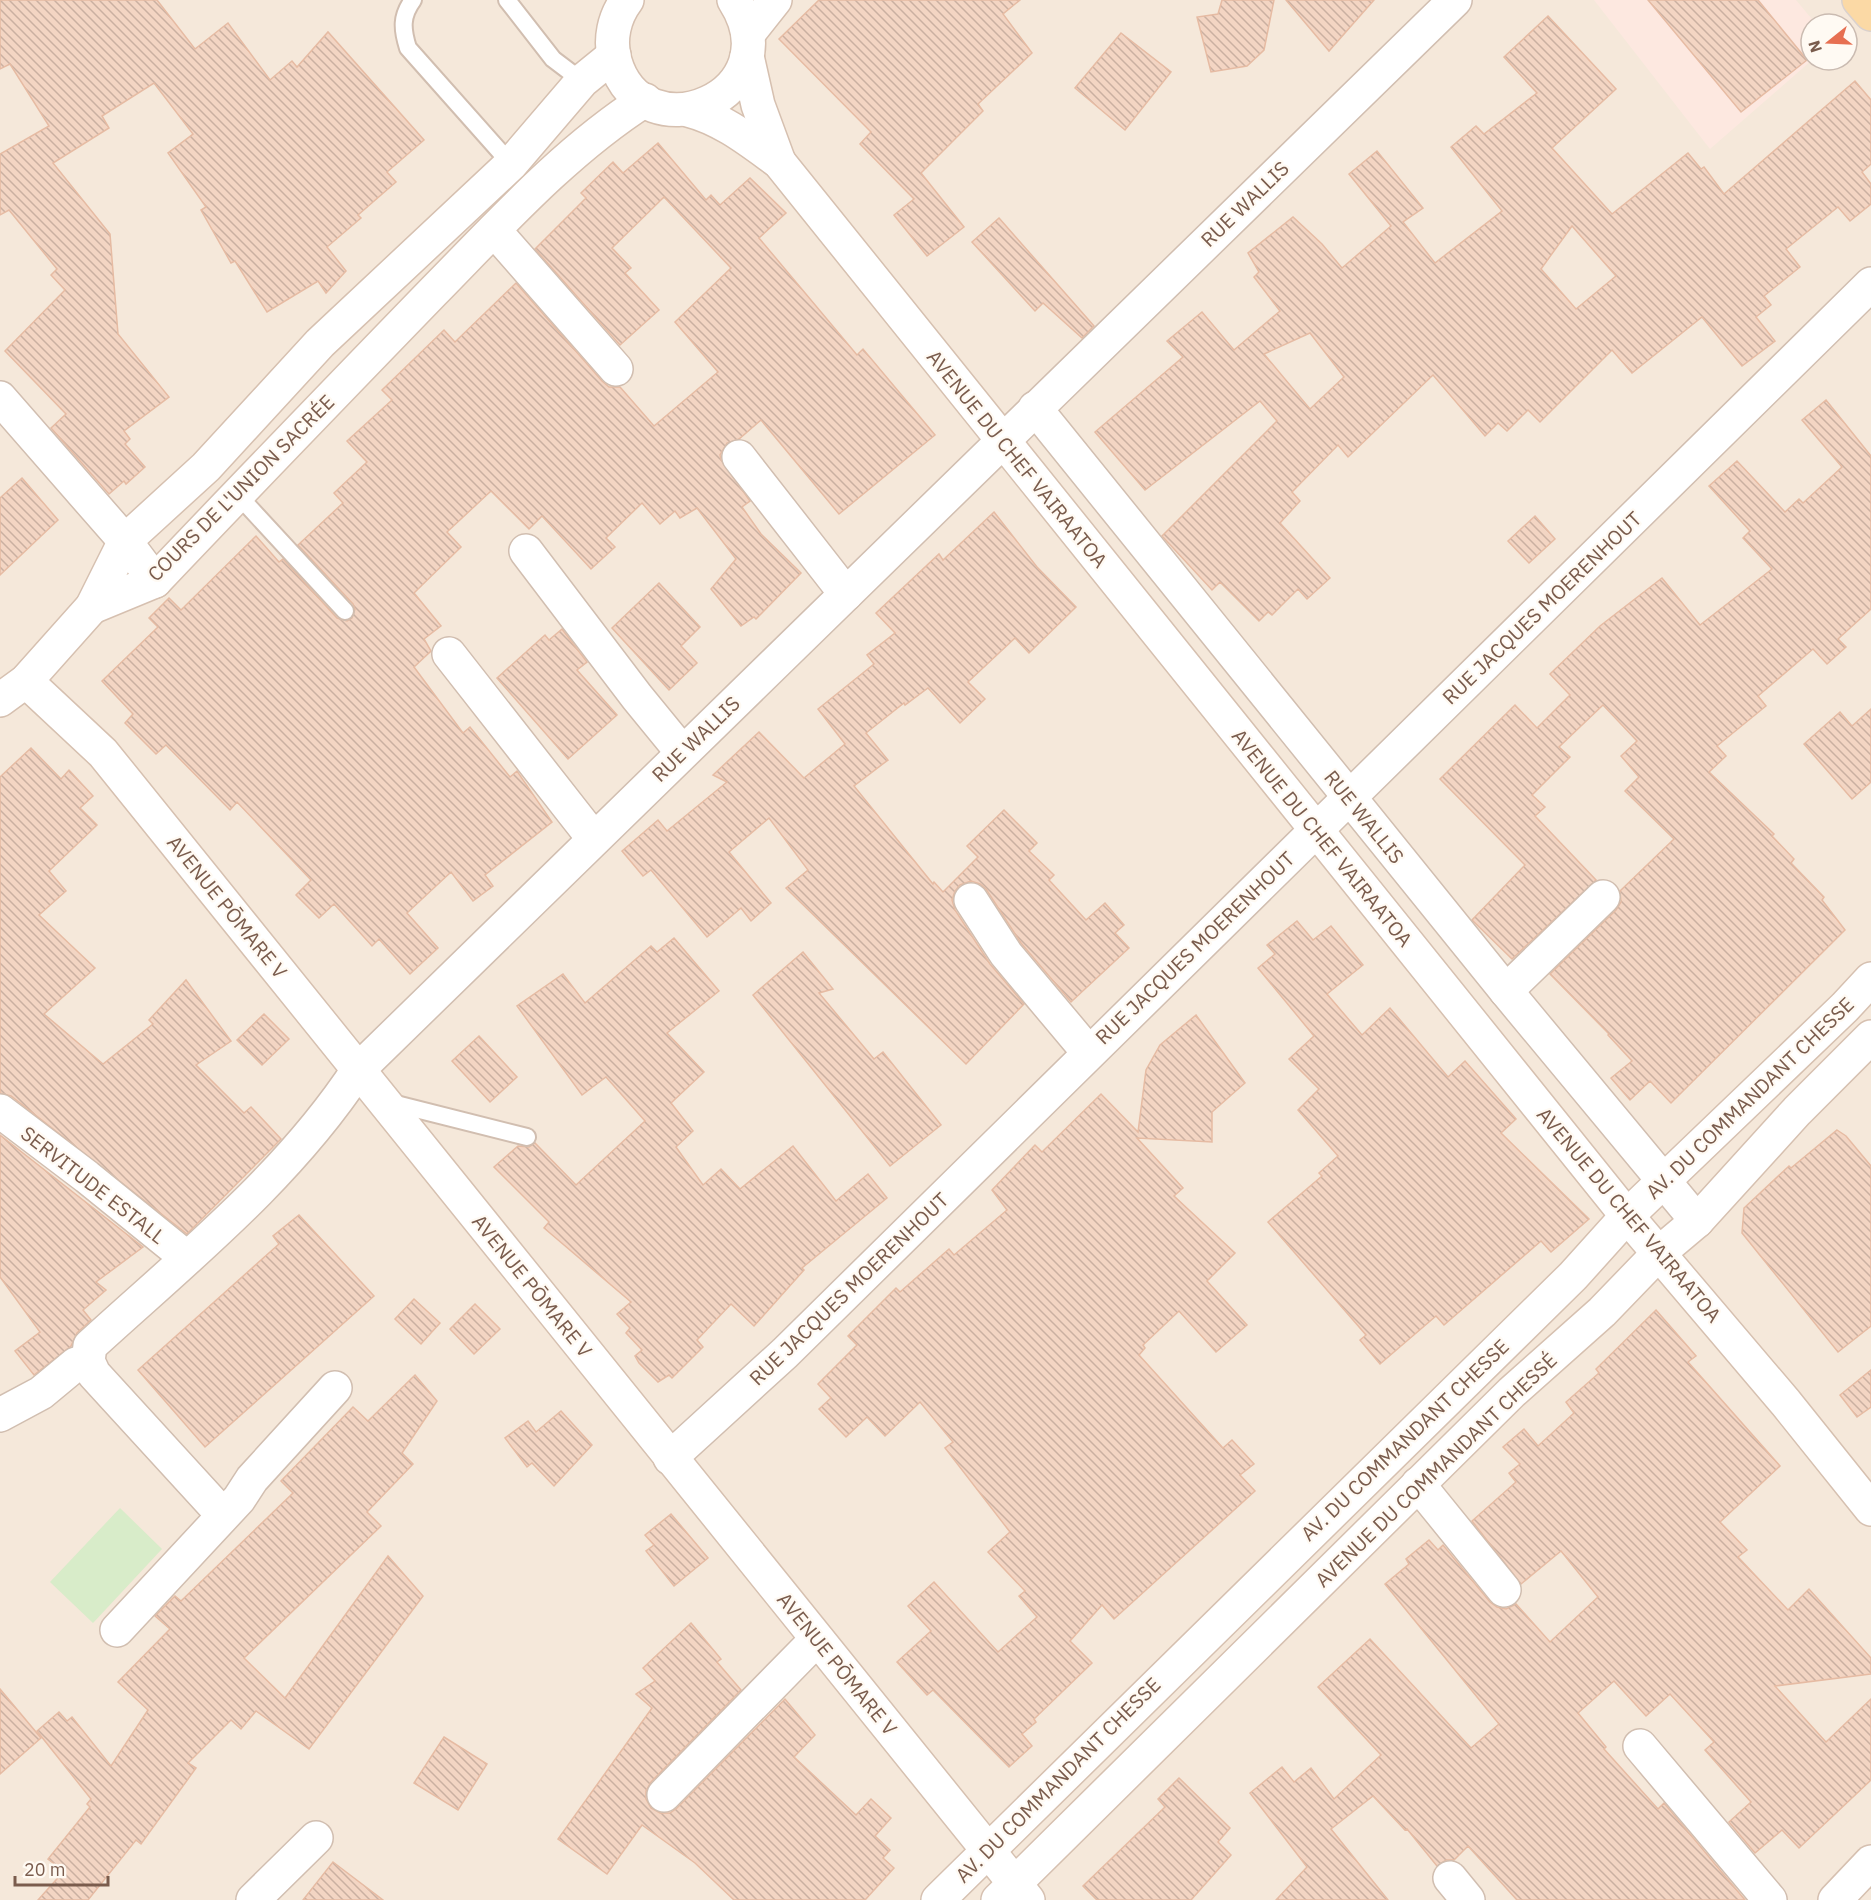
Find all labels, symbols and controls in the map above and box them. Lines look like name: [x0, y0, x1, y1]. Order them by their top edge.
north arrow: [1799, 12, 1859, 72]
text: N: [1803, 38, 1826, 55]
street label: RUE WALLIS: [1195, 155, 1295, 253]
street label: AVENUE DU CHEF VAIRAATOA: [921, 344, 1114, 573]
street label: COURS DE L'UNION SACRÉE: [141, 388, 340, 587]
street label: RUE JACQUES MOERENHOUT: [1436, 505, 1647, 710]
street label: RUE WALLIS: [646, 690, 746, 788]
street label: AVENUE DU CHEF VAIRAATOA: [1226, 723, 1419, 952]
street label: RUE WALLIS: [1318, 764, 1410, 869]
street label: AVENUE PŌMARE V: [161, 830, 293, 984]
street label: RUE JACQUES MOERENHOUT: [1089, 845, 1300, 1050]
street label: AV. DU COMMANDANT CHESSE: [1640, 991, 1860, 1205]
street label: AVENUE DU CHEF VAIRAATOA: [1531, 1101, 1728, 1328]
street label: SERVITUDE ESTALL: [15, 1120, 171, 1250]
street label: RUE JACQUES MOERENHOUT: [743, 1186, 954, 1391]
street label: AVENUE PŌMARE V: [466, 1209, 598, 1363]
street label: AV. DU COMMANDANT CHESSE: [1295, 1333, 1515, 1547]
street label: AVENUE DU COMMANDANT CHESSÉ: [1309, 1346, 1563, 1593]
street label: AVENUE PŌMARE V: [771, 1587, 903, 1741]
street label: AV. DU COMMANDANT CHESSE: [949, 1671, 1166, 1888]
scale bar: [15, 1849, 108, 1887]
text: 20 m: [24, 1858, 66, 1881]

